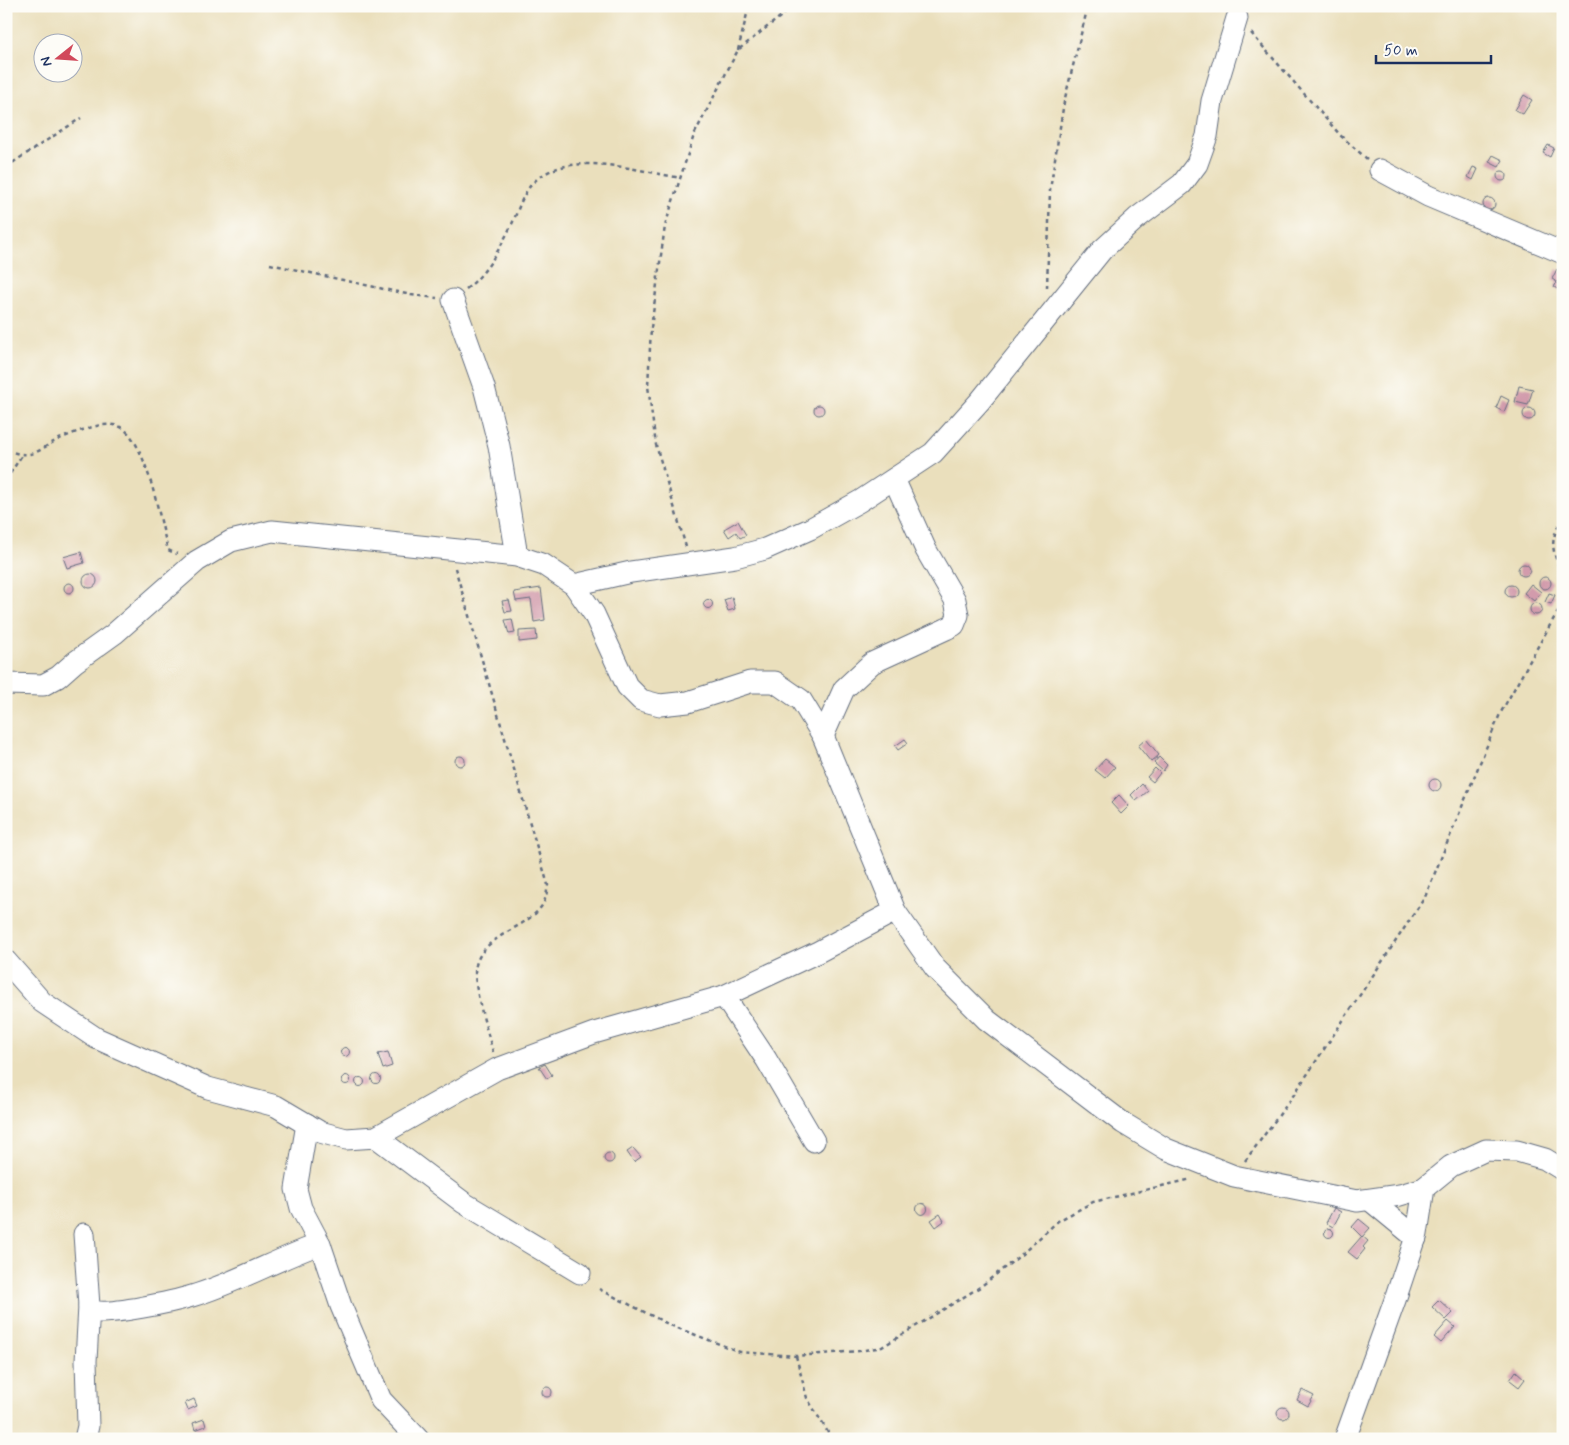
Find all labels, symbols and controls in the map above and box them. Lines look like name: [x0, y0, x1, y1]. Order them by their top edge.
north arrow: [32, 32, 82, 82]
scale bar: [1376, 32, 1492, 64]
text: 50 m: [1384, 41, 1418, 61]
text: N: [37, 54, 56, 69]

